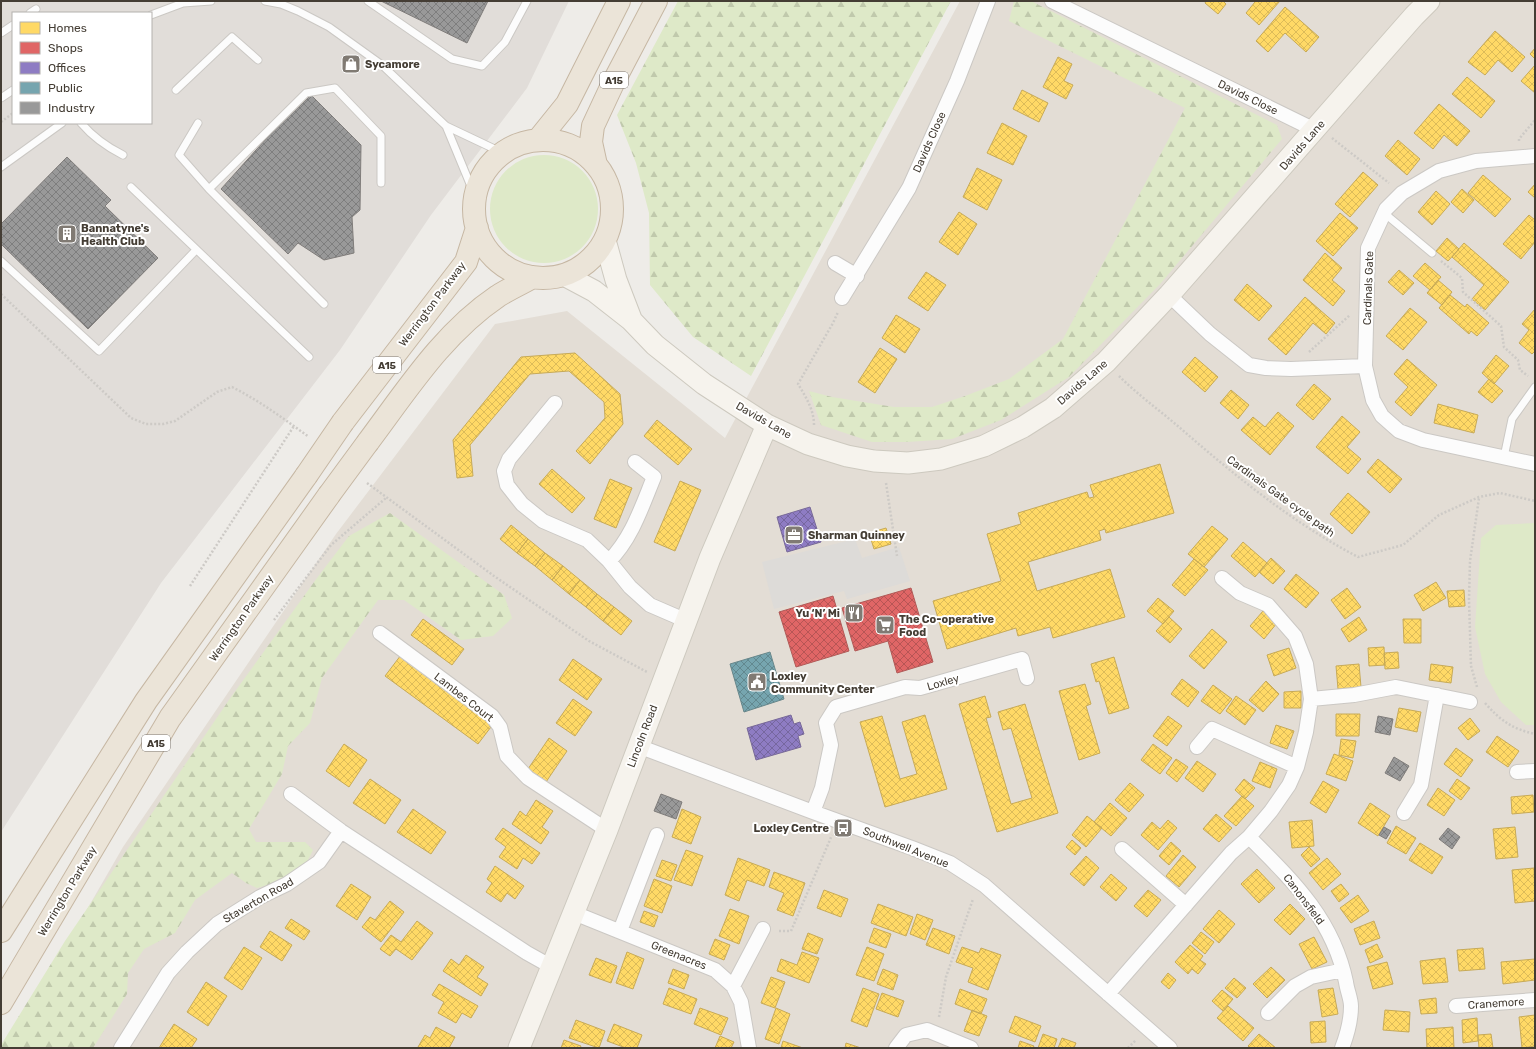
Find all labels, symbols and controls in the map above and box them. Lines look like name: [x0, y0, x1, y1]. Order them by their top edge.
legend: [12, 12, 152, 124]
text: Homes: [48, 21, 87, 35]
text: Shops: [48, 41, 83, 55]
shop icon: Sycamore: [340, 53, 362, 75]
place label: Sycamore: [365, 58, 420, 71]
text: Offices: [48, 61, 86, 75]
road number: A15: [600, 72, 628, 88]
street label: Davids Close: [1216, 77, 1280, 118]
text: Public: [48, 81, 83, 95]
text: Industry: [48, 101, 95, 115]
street label: Davids Close: [910, 110, 949, 175]
street label: Davids Lane: [1277, 118, 1328, 173]
place label: Bannatyne's Health Club: [81, 222, 149, 248]
building icon: Bannatyne's Health Club: [56, 223, 78, 245]
street label: Cardinals Gate: [1361, 251, 1376, 325]
street label: Werrington Parkway: [396, 259, 468, 349]
road number: A15: [373, 357, 401, 373]
street label: Davids Lane: [1055, 357, 1110, 408]
street label: Davids Lane: [734, 399, 794, 442]
street label: Cardinals Gate cycle path: [1224, 453, 1337, 540]
office icon: Sharman Quinney: [783, 524, 805, 546]
place label: Sharman Quinney: [808, 529, 905, 542]
street label: Werrington Parkway: [207, 573, 276, 664]
restaurant icon: Yu ‘N’ Mi: [843, 602, 865, 624]
place label: Yu ‘N’ Mi: [795, 607, 840, 620]
place label: The Co-operative Food: [899, 613, 995, 639]
supermarket icon: The Co-operative Food: [874, 614, 896, 636]
street label: Lambes Court: [431, 670, 497, 725]
place label: Loxley Community Center: [771, 670, 875, 696]
public building icon: Loxley Community Center: [746, 671, 768, 693]
street label: Loxley: [926, 672, 961, 693]
street label: Lincoln Road: [625, 703, 660, 769]
road number: A15: [142, 735, 170, 751]
bus stop icon: Loxley Centre: [832, 817, 854, 839]
place label: Loxley Centre: [754, 822, 829, 835]
street label: Southwell Avenue: [861, 824, 951, 871]
street label: Werrington Parkway: [35, 844, 99, 939]
street label: Canonsfield: [1280, 871, 1327, 927]
street label: Staverton Road: [221, 875, 296, 926]
street label: Greenacres: [649, 938, 709, 973]
street label: Cranemore: [1467, 995, 1525, 1012]

